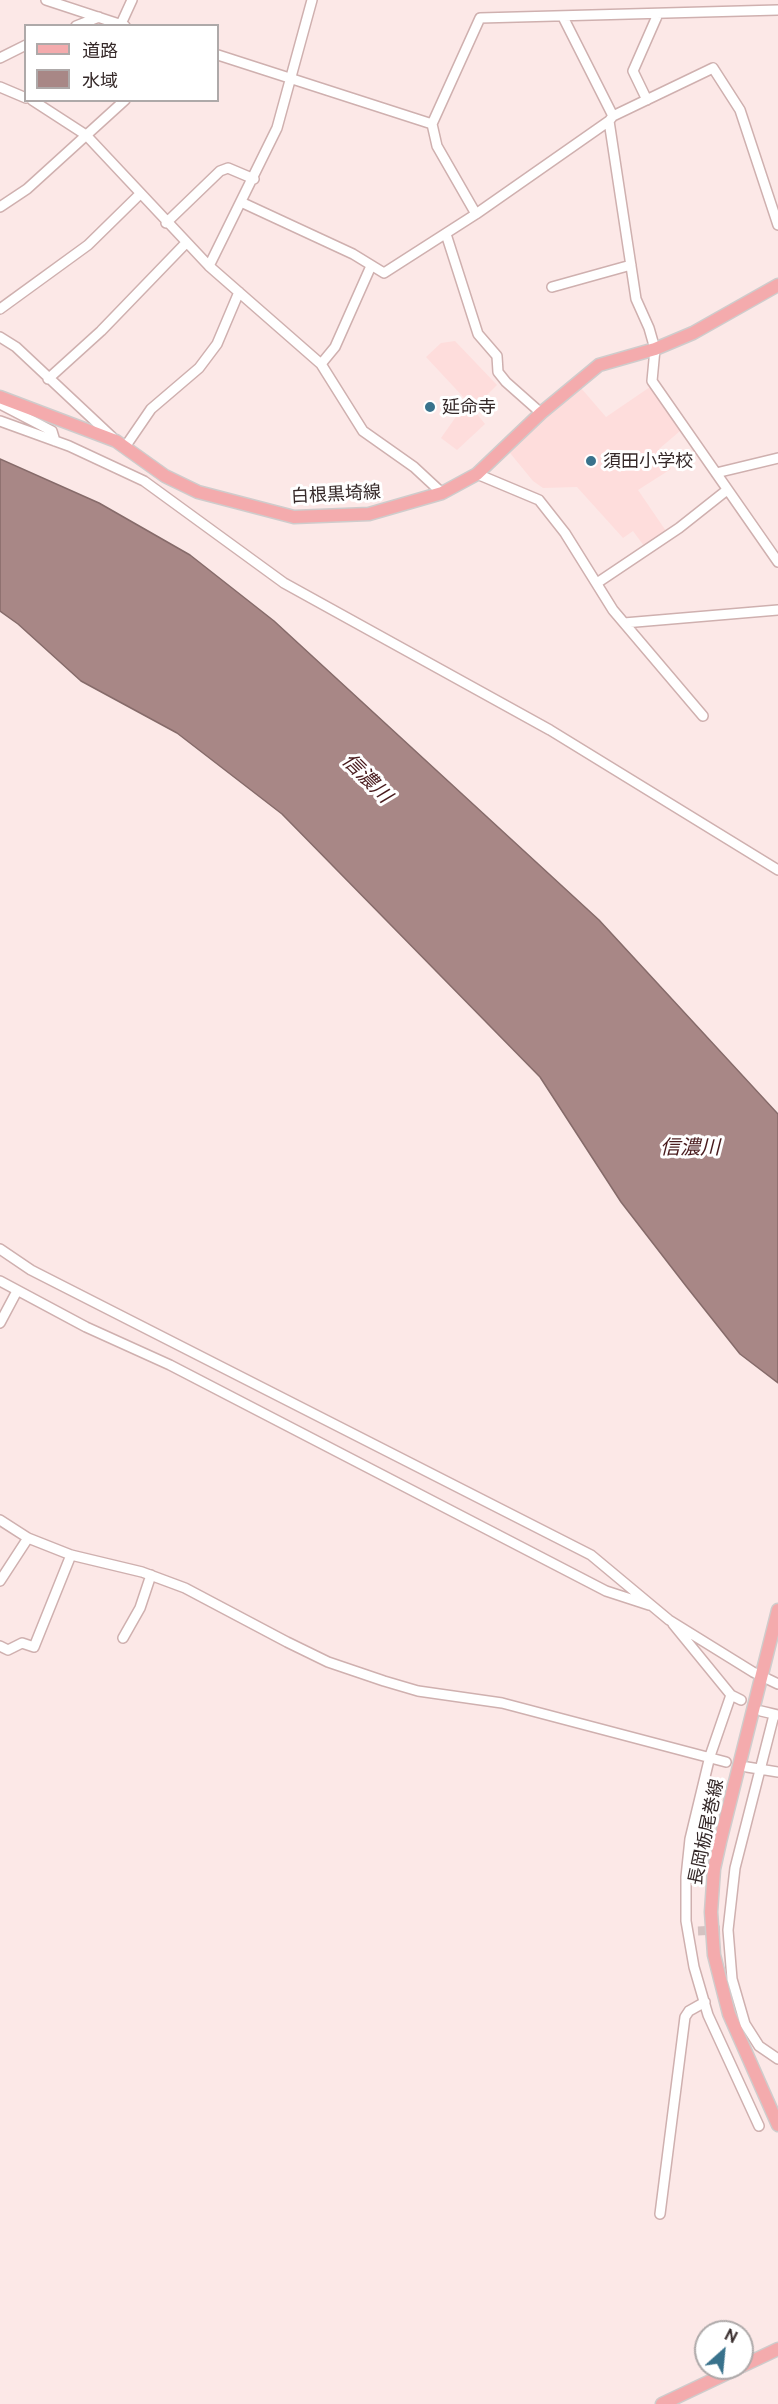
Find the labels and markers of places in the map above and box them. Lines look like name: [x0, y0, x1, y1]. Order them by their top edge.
place label: 延命寺: [442, 396, 496, 418]
marker: 延命寺: [423, 400, 437, 414]
place label: 須田小学校: [603, 450, 693, 472]
marker: 須田小学校: [584, 454, 598, 468]

